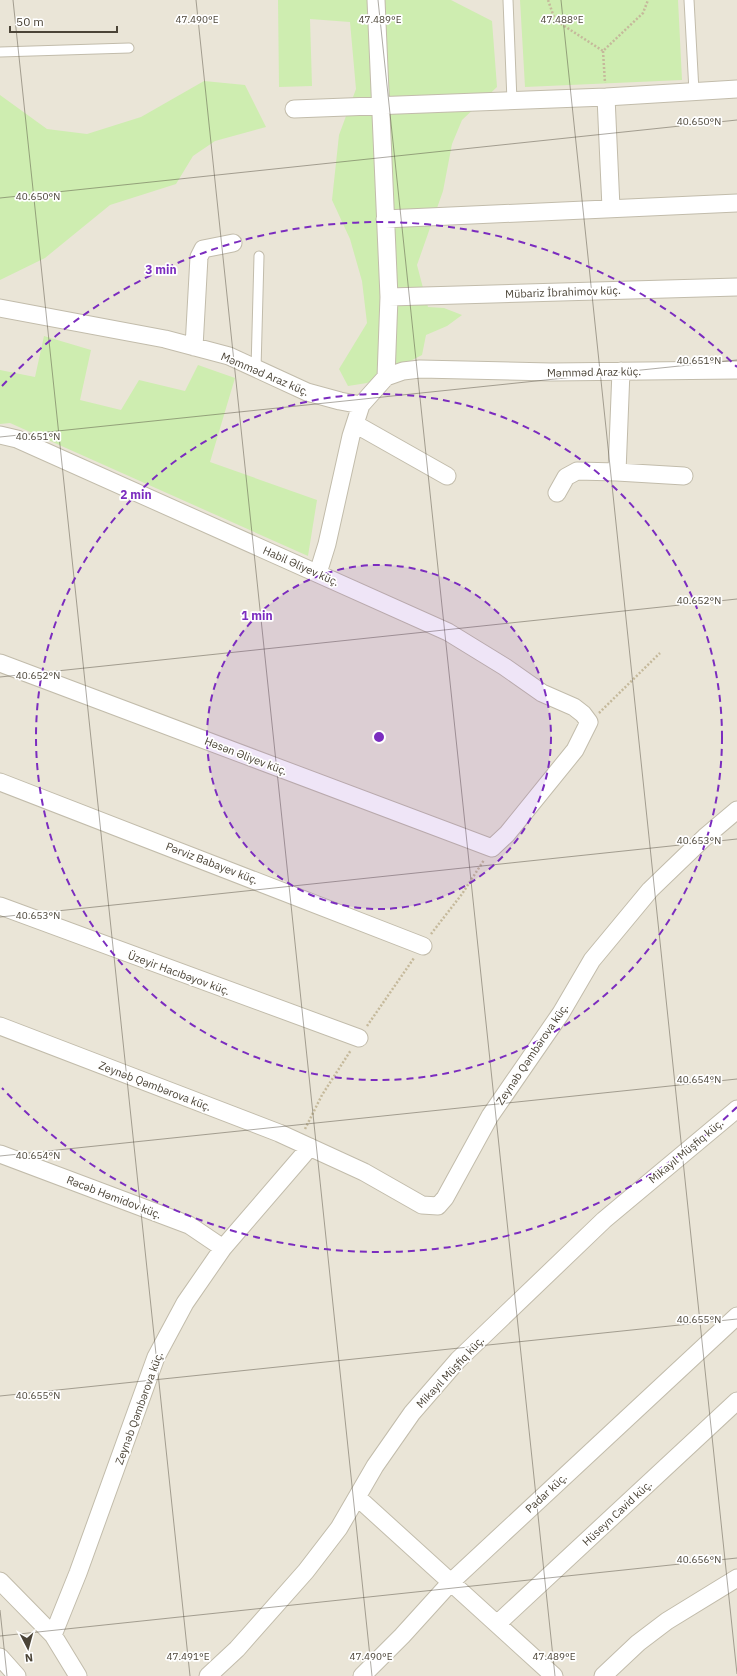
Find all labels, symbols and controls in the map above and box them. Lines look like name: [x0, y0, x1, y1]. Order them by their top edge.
scale bar: [10, 8, 117, 34]
text: 47.490°E: [175, 13, 219, 26]
text: 47.489°E: [358, 13, 402, 26]
text: 47.488°E: [540, 13, 584, 26]
text: 50 m: [16, 14, 44, 29]
text: 40.650°N: [677, 115, 721, 128]
text: 40.650°N: [16, 190, 60, 203]
text: 3 min: [145, 262, 177, 277]
street label: Mübariz İbrahimov küç.: [505, 283, 621, 301]
street label: Məmməd Araz küç.: [219, 349, 311, 399]
text: 40.651°N: [677, 354, 721, 367]
street label: Məmməd Araz küç.: [547, 364, 641, 380]
text: 40.651°N: [16, 430, 60, 443]
text: 2 min: [120, 487, 152, 502]
street label: Habil Əliyev küç.: [261, 543, 341, 589]
text: 40.652°N: [677, 594, 721, 607]
text: 1 min: [241, 608, 273, 623]
text: 40.652°N: [16, 669, 60, 682]
centre of rings: [372, 730, 386, 744]
street label: Həsən Əliyev küç.: [203, 734, 289, 778]
text: 40.653°N: [677, 834, 721, 847]
street label: Pərviz Babayev küç.: [164, 839, 260, 887]
text: 40.653°N: [16, 909, 60, 922]
street label: Üzeyir Hacıbəyov küç.: [126, 948, 232, 998]
street label: Zeynəb Qəmbərova küç.: [493, 1001, 571, 1107]
street label: Zeynəb Qəmbərova küç.: [97, 1058, 213, 1114]
text: 40.654°N: [677, 1073, 721, 1086]
street label: Mikayıl Müşfiq küç.: [646, 1116, 726, 1186]
text: 40.654°N: [16, 1149, 60, 1162]
street label: Rəcəb Həmidov küç.: [65, 1172, 163, 1222]
text: 40.655°N: [677, 1313, 721, 1326]
street label: Mikayıl Müşfiq küç.: [413, 1333, 487, 1411]
street label: Zeynəb Qəmbərova küç.: [112, 1350, 166, 1466]
text: 40.655°N: [16, 1389, 60, 1402]
street label: Padar küç.: [522, 1470, 570, 1516]
street label: Hüseyn Cavid küç.: [579, 1477, 655, 1549]
text: 40.656°N: [677, 1553, 721, 1566]
north arrow: [8, 1628, 48, 1668]
text: 47.491°E: [166, 1650, 210, 1663]
text: 47.490°E: [349, 1650, 393, 1663]
text: 47.489°E: [532, 1650, 576, 1663]
text: N: [24, 1651, 34, 1665]

